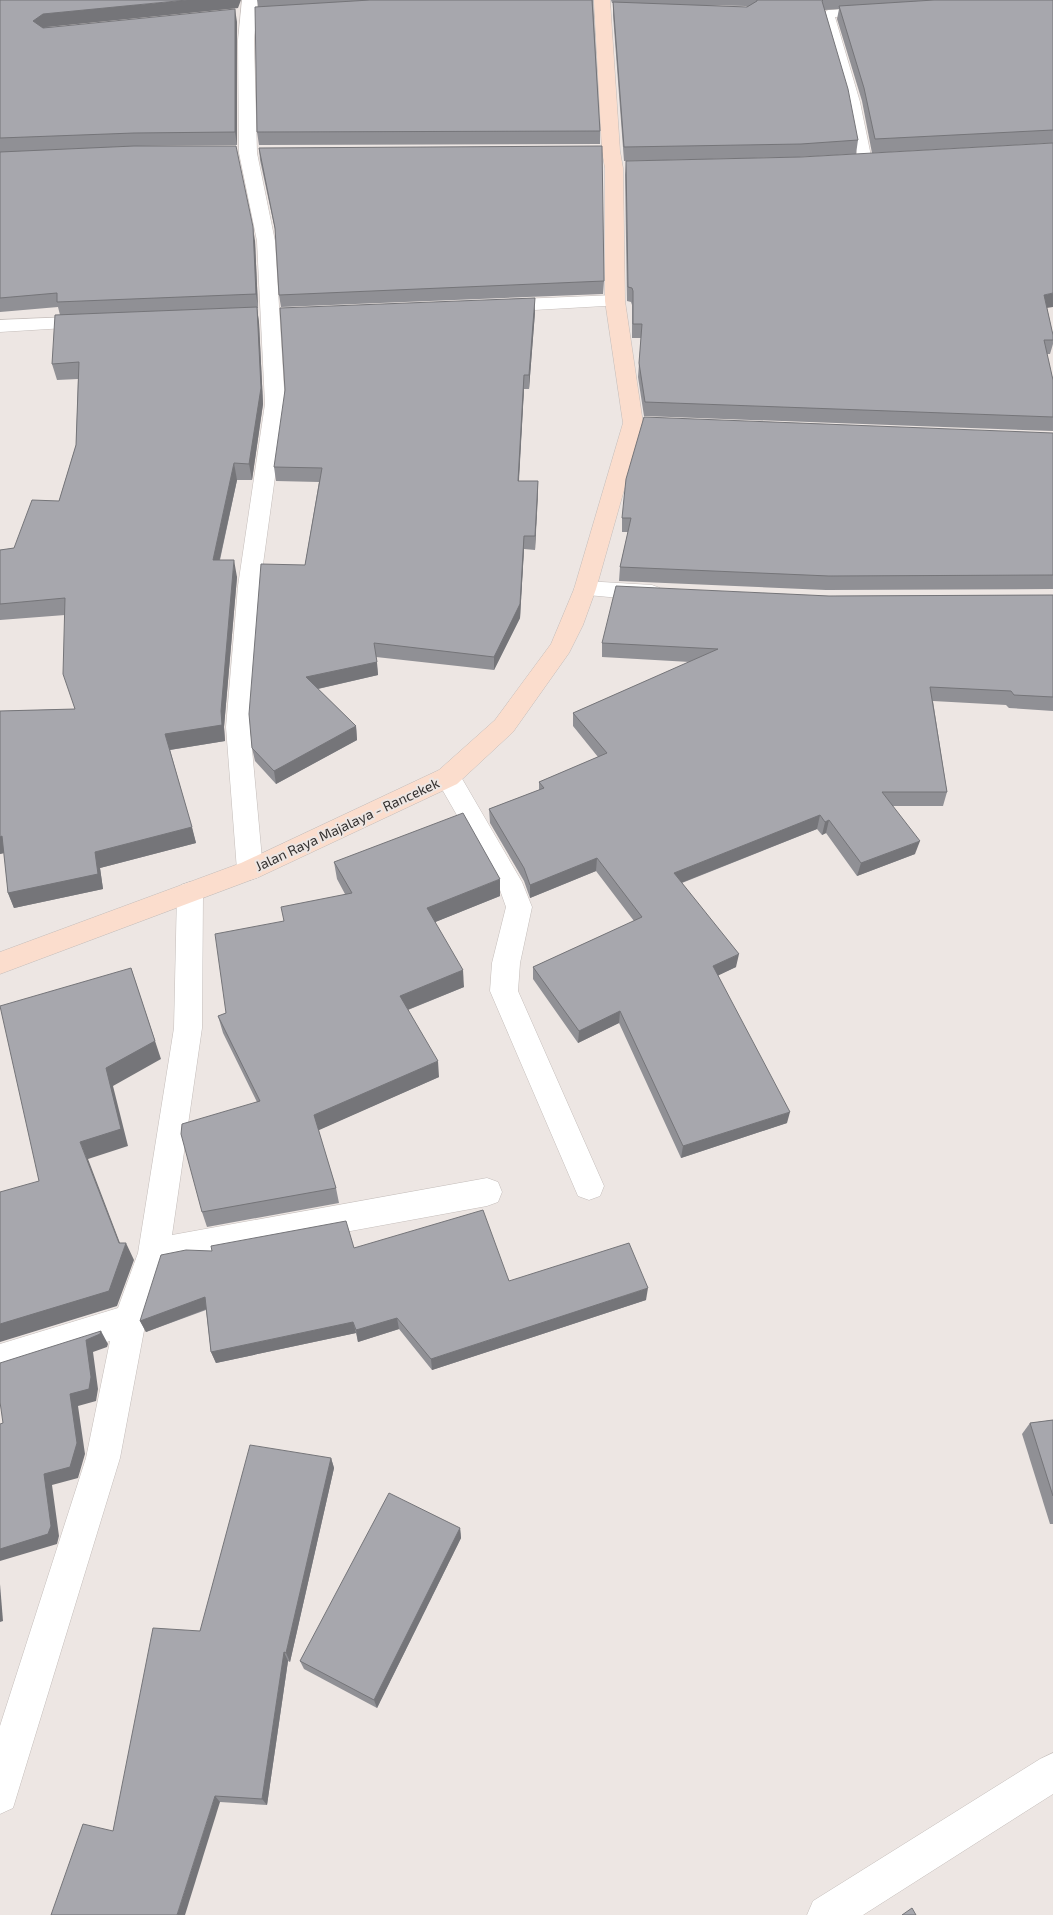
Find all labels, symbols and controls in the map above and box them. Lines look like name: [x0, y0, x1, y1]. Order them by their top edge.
street label: Jalan Raya Majalaya - Rancekek: [252, 774, 442, 874]

